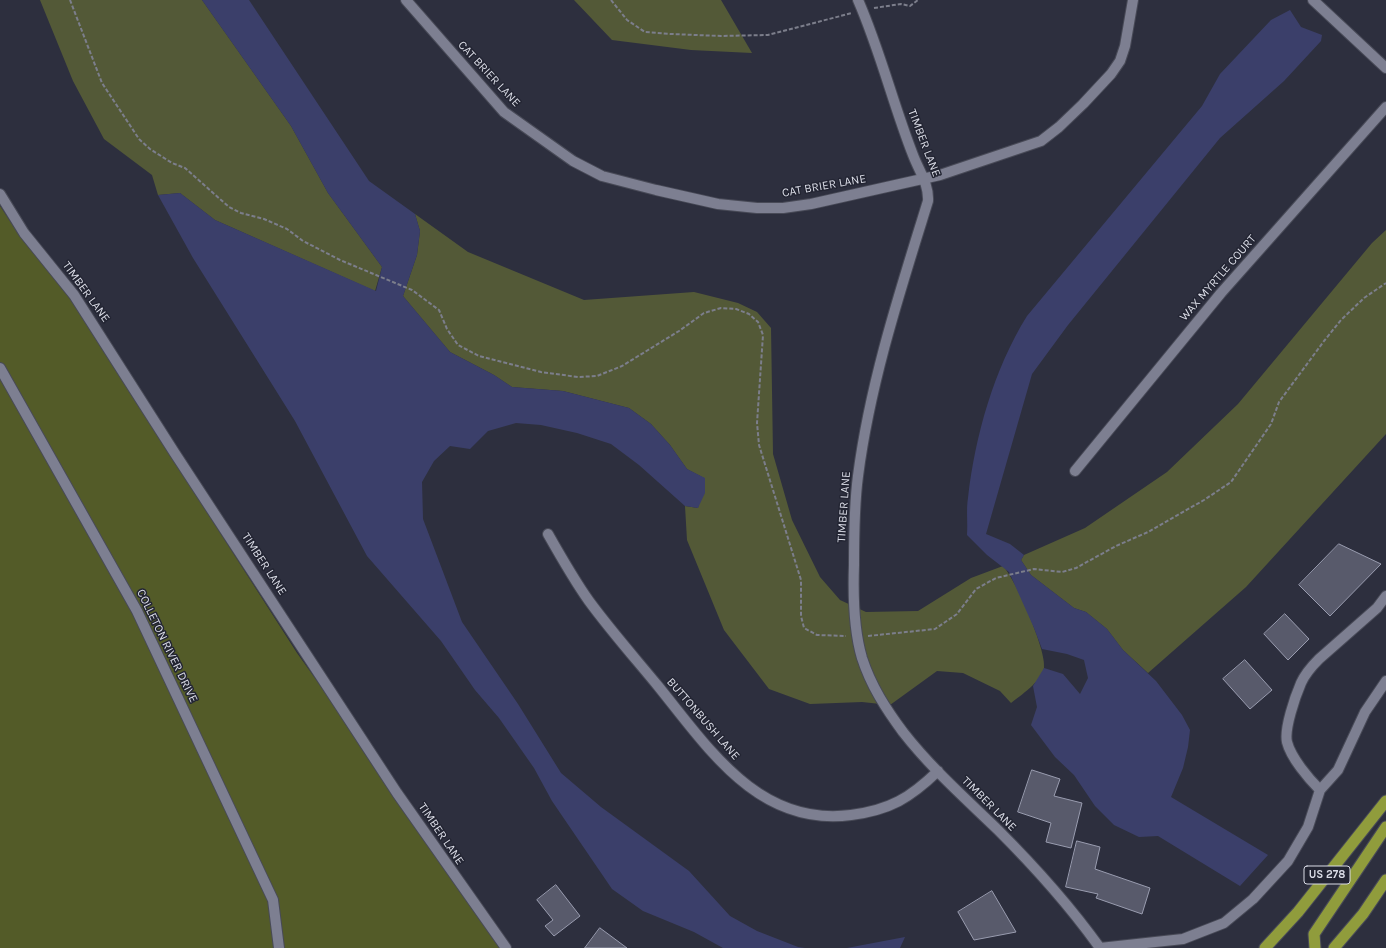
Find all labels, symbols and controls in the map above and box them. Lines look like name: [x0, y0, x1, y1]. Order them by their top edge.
street label: CAT BRIER LANE: [455, 38, 523, 110]
street label: TIMBER LANE: [904, 107, 944, 179]
street label: CAT BRIER LANE: [781, 172, 867, 200]
street label: WAX MYRTLE COURT: [1177, 232, 1259, 324]
street label: TIMBER LANE: [59, 259, 113, 325]
street label: TIMBER LANE: [834, 471, 854, 543]
street label: TIMBER LANE: [239, 530, 289, 598]
street label: COLLETON RIVER DRIVE: [133, 587, 201, 705]
street label: BUTTONBUSH LANE: [663, 675, 743, 763]
street label: TIMBER LANE: [959, 774, 1019, 834]
street label: TIMBER LANE: [415, 800, 467, 868]
road number: US 278: [1304, 866, 1350, 884]

